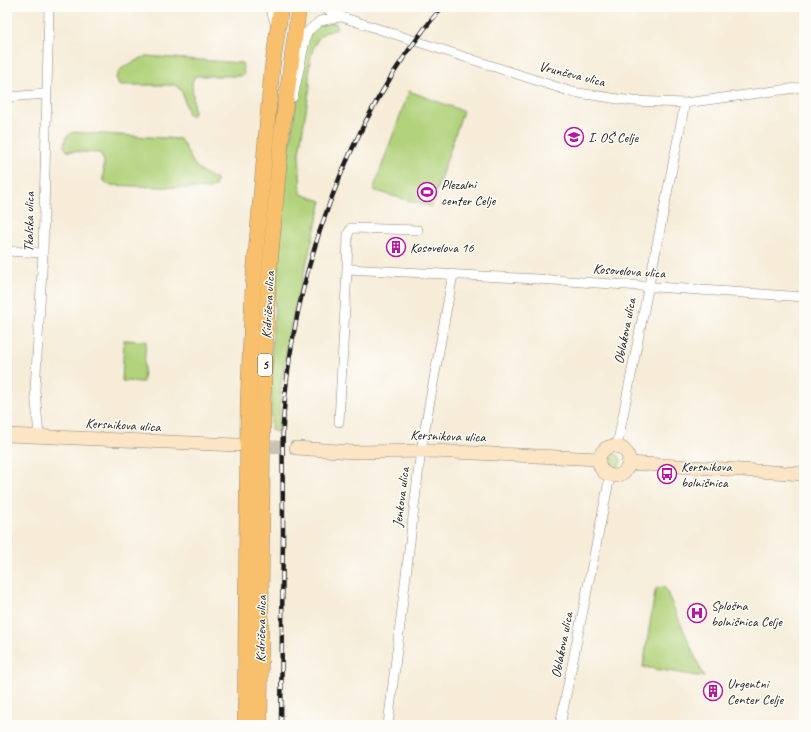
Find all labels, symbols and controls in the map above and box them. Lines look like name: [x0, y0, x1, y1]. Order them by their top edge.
street label: Vrunčeva ulica: [537, 58, 608, 91]
school or university icon: I. OŠ Celje: [563, 126, 585, 148]
place label: I. OŠ Celje: [588, 129, 639, 146]
place label: Plezalni center Celje: [441, 176, 497, 209]
sports icon: Plezalni center Celje: [416, 181, 438, 203]
street label: Tkalska ulica: [20, 190, 38, 252]
building icon: Kosovelova 16: [385, 236, 407, 258]
place label: Kosovelova 16: [410, 239, 474, 256]
street label: Kosovelova ulica: [592, 260, 667, 282]
street label: Kidričeva ulica: [258, 270, 278, 339]
street label: Oblakova ulica: [610, 296, 640, 365]
road number: 5: [258, 354, 272, 376]
street label: Kersnikova ulica: [85, 415, 162, 436]
street label: Kersnikova ulica: [410, 426, 487, 446]
place label: Kersnikova bolnišnica: [681, 458, 732, 491]
bus stop icon: Kersnikova bolnišnica: [656, 463, 678, 485]
street label: Jenkova ulica: [389, 465, 413, 529]
street label: Kidričeva ulica: [252, 594, 270, 663]
place label: Splošna bolnišnica Celje: [711, 597, 783, 630]
hospital icon: Splošna bolnišnica Celje: [686, 602, 708, 624]
street label: Oblakova ulica: [547, 610, 577, 679]
place label: Urgentni Center Celje: [727, 675, 784, 708]
building icon: Urgentni Center Celje: [702, 680, 724, 702]

